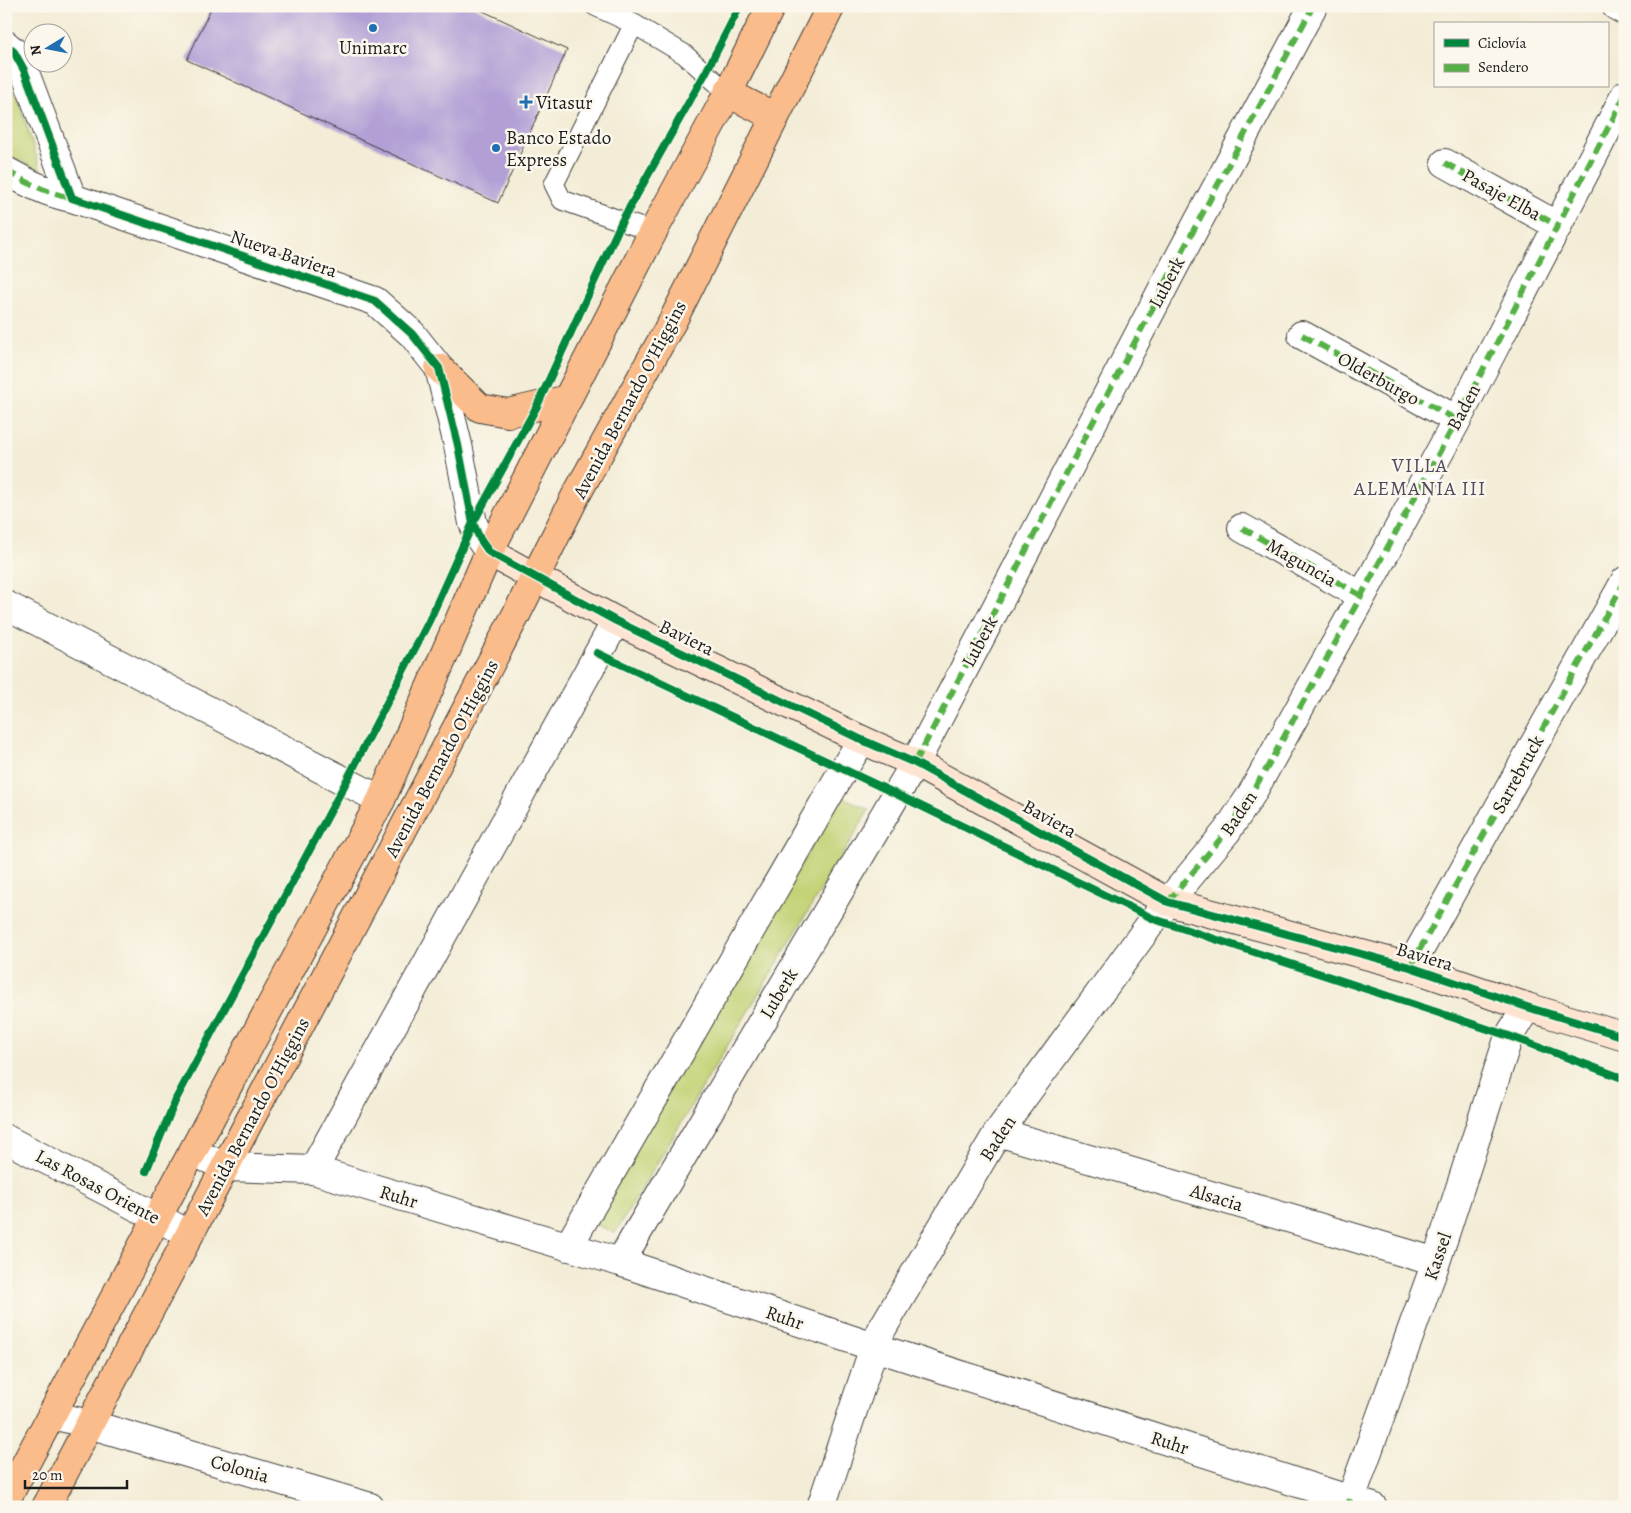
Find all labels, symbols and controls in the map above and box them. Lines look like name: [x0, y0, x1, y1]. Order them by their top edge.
north arrow: [22, 22, 72, 72]
marker: Unimarc: [367, 22, 379, 34]
legend: [1434, 22, 1608, 88]
text: Ciclovía: [1478, 33, 1526, 53]
place label: Unimarc: [339, 35, 407, 61]
text: N: [25, 43, 46, 57]
text: Sendero: [1478, 57, 1528, 77]
place label: Vitasur: [535, 90, 593, 116]
marker: Vitasur: [520, 96, 532, 108]
place label: Banco Estado Express: [506, 125, 611, 173]
marker: Banco Estado Express: [490, 142, 502, 154]
street label: Pasaje Elba: [1457, 162, 1546, 227]
street label: Nueva Baviera: [227, 224, 341, 284]
street label: Luberk: [1143, 252, 1191, 313]
street label: Avenida Bernardo O'Higgins: [566, 296, 693, 504]
street label: Olderburgo: [1333, 346, 1424, 412]
street label: Baden: [1441, 380, 1487, 435]
district label: VILLA ALEMANIA III: [1353, 452, 1486, 502]
street label: Maguncia: [1262, 532, 1342, 594]
street label: Luberk: [956, 611, 1004, 672]
street label: Baviera: [655, 613, 718, 662]
street label: Avenida Bernardo O'Higgins: [378, 655, 505, 863]
street label: Sarrebruck: [1486, 730, 1550, 818]
street label: Baden: [1214, 786, 1263, 841]
street label: Baviera: [1018, 793, 1081, 844]
street label: Baviera: [1393, 936, 1456, 978]
street label: Luberk: [754, 963, 804, 1024]
street label: Avenida Bernardo O'Higgins: [189, 1013, 316, 1221]
street label: Baden: [974, 1111, 1022, 1166]
street label: Las Rosas Oriente: [31, 1143, 164, 1231]
street label: Alsacia: [1186, 1177, 1247, 1218]
street label: Ruhr: [376, 1179, 421, 1215]
street label: Kassel: [1418, 1229, 1458, 1284]
street label: Ruhr: [762, 1299, 807, 1337]
street label: Ruhr: [1147, 1425, 1192, 1461]
street label: Colonia: [207, 1448, 272, 1490]
scale bar: [25, 1458, 128, 1490]
text: 20 m: [32, 1465, 63, 1485]

